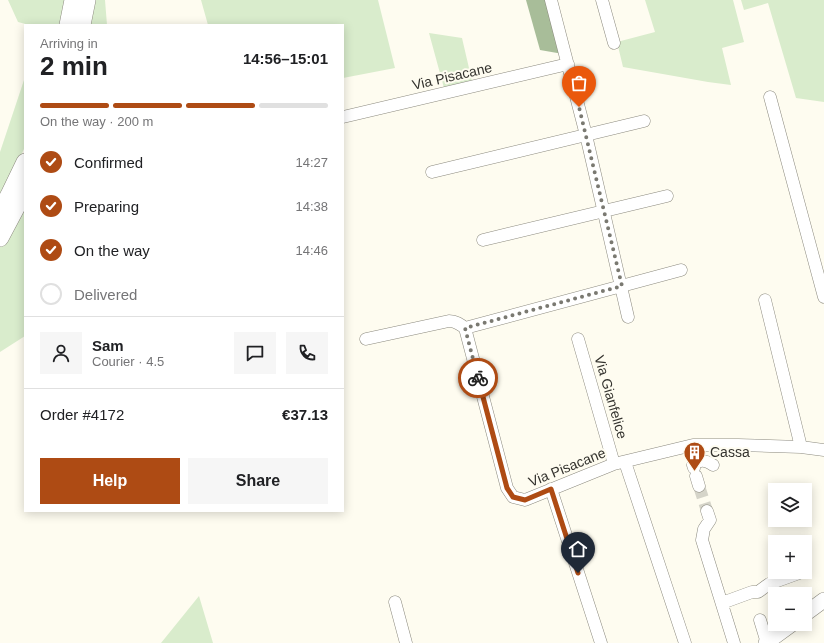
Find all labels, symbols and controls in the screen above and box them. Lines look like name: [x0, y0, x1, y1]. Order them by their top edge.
text: Arriving in: [40, 36, 98, 51]
text: 14:56–15:01: [243, 50, 328, 67]
text: 2 min: [40, 51, 108, 81]
street label: Via Pisacane: [411, 59, 494, 93]
pin: [562, 66, 596, 107]
icon: bag: [568, 72, 590, 94]
text: On the way · 200 m: [40, 114, 153, 129]
icon: check: [40, 151, 62, 173]
text: Confirmed: [74, 154, 143, 171]
text: 14:27: [295, 155, 328, 170]
icon: check: [40, 195, 62, 217]
text: Preparing: [74, 198, 139, 215]
text: 14:38: [295, 199, 328, 214]
icon: check: [40, 239, 62, 261]
text: On the way: [74, 242, 150, 259]
text: 14:46: [295, 243, 328, 258]
text: Delivered: [74, 286, 137, 303]
button: person: [40, 332, 82, 374]
button: chat: [234, 332, 276, 374]
button: phone: [286, 332, 328, 374]
text: Sam: [92, 337, 124, 354]
street label: Via Gianfelice: [591, 353, 631, 441]
text: Courier · 4.5: [92, 354, 164, 369]
courier: [458, 358, 498, 398]
icon: bike: [467, 367, 489, 389]
text: Order #4172: [40, 406, 124, 423]
text: €37.13: [282, 406, 328, 423]
building icon: Cassa: [681, 439, 707, 472]
street label: Via Pisacane: [526, 444, 608, 490]
place label: Cassa: [710, 444, 750, 460]
button: Help: [40, 458, 180, 504]
button: Share: [188, 458, 328, 504]
map controls: [768, 483, 812, 631]
button: layers: [768, 483, 812, 527]
pin: [561, 532, 595, 573]
button: +: [768, 535, 812, 579]
icon: home: [567, 538, 589, 560]
button: −: [768, 587, 812, 631]

